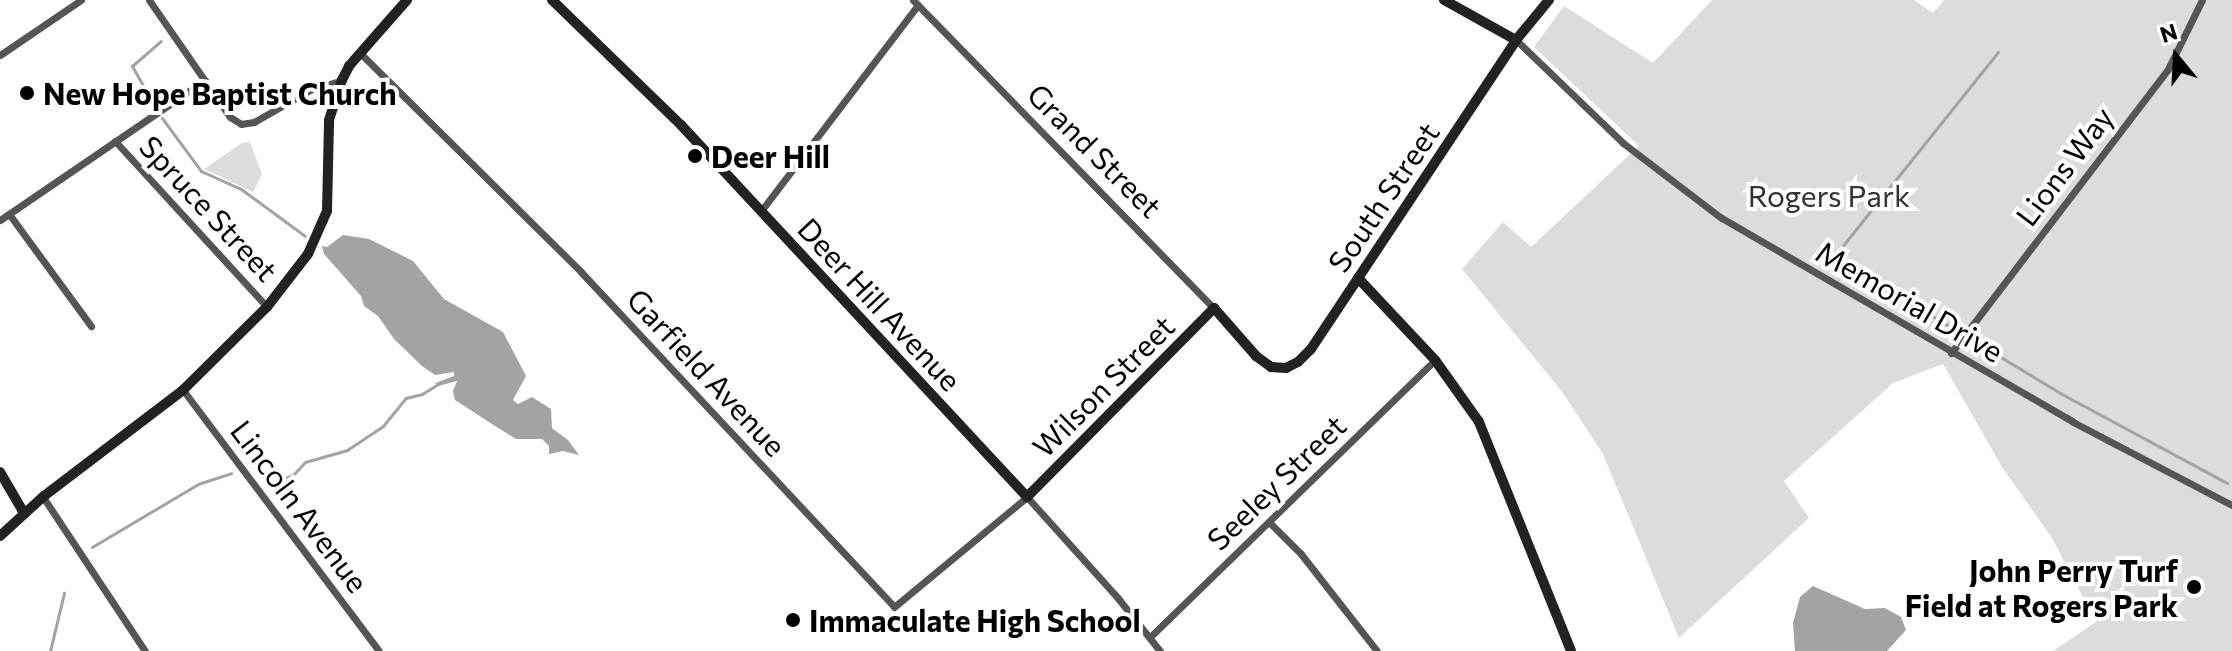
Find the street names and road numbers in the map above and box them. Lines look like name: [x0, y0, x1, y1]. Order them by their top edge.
street label: Grand Street: [1021, 76, 1169, 224]
street label: Lions Way: [2008, 100, 2120, 232]
street label: South Street: [1320, 116, 1446, 278]
street label: Spruce Street: [133, 128, 285, 288]
street label: Deer Hill Avenue: [791, 210, 969, 398]
street label: Memorial Drive: [1810, 233, 2010, 369]
street label: Garfield Avenue: [620, 281, 794, 463]
street label: Wilson Street: [1025, 308, 1181, 464]
street label: Seeley Street: [1199, 407, 1353, 557]
street label: Lincoln Avenue: [224, 413, 376, 599]

